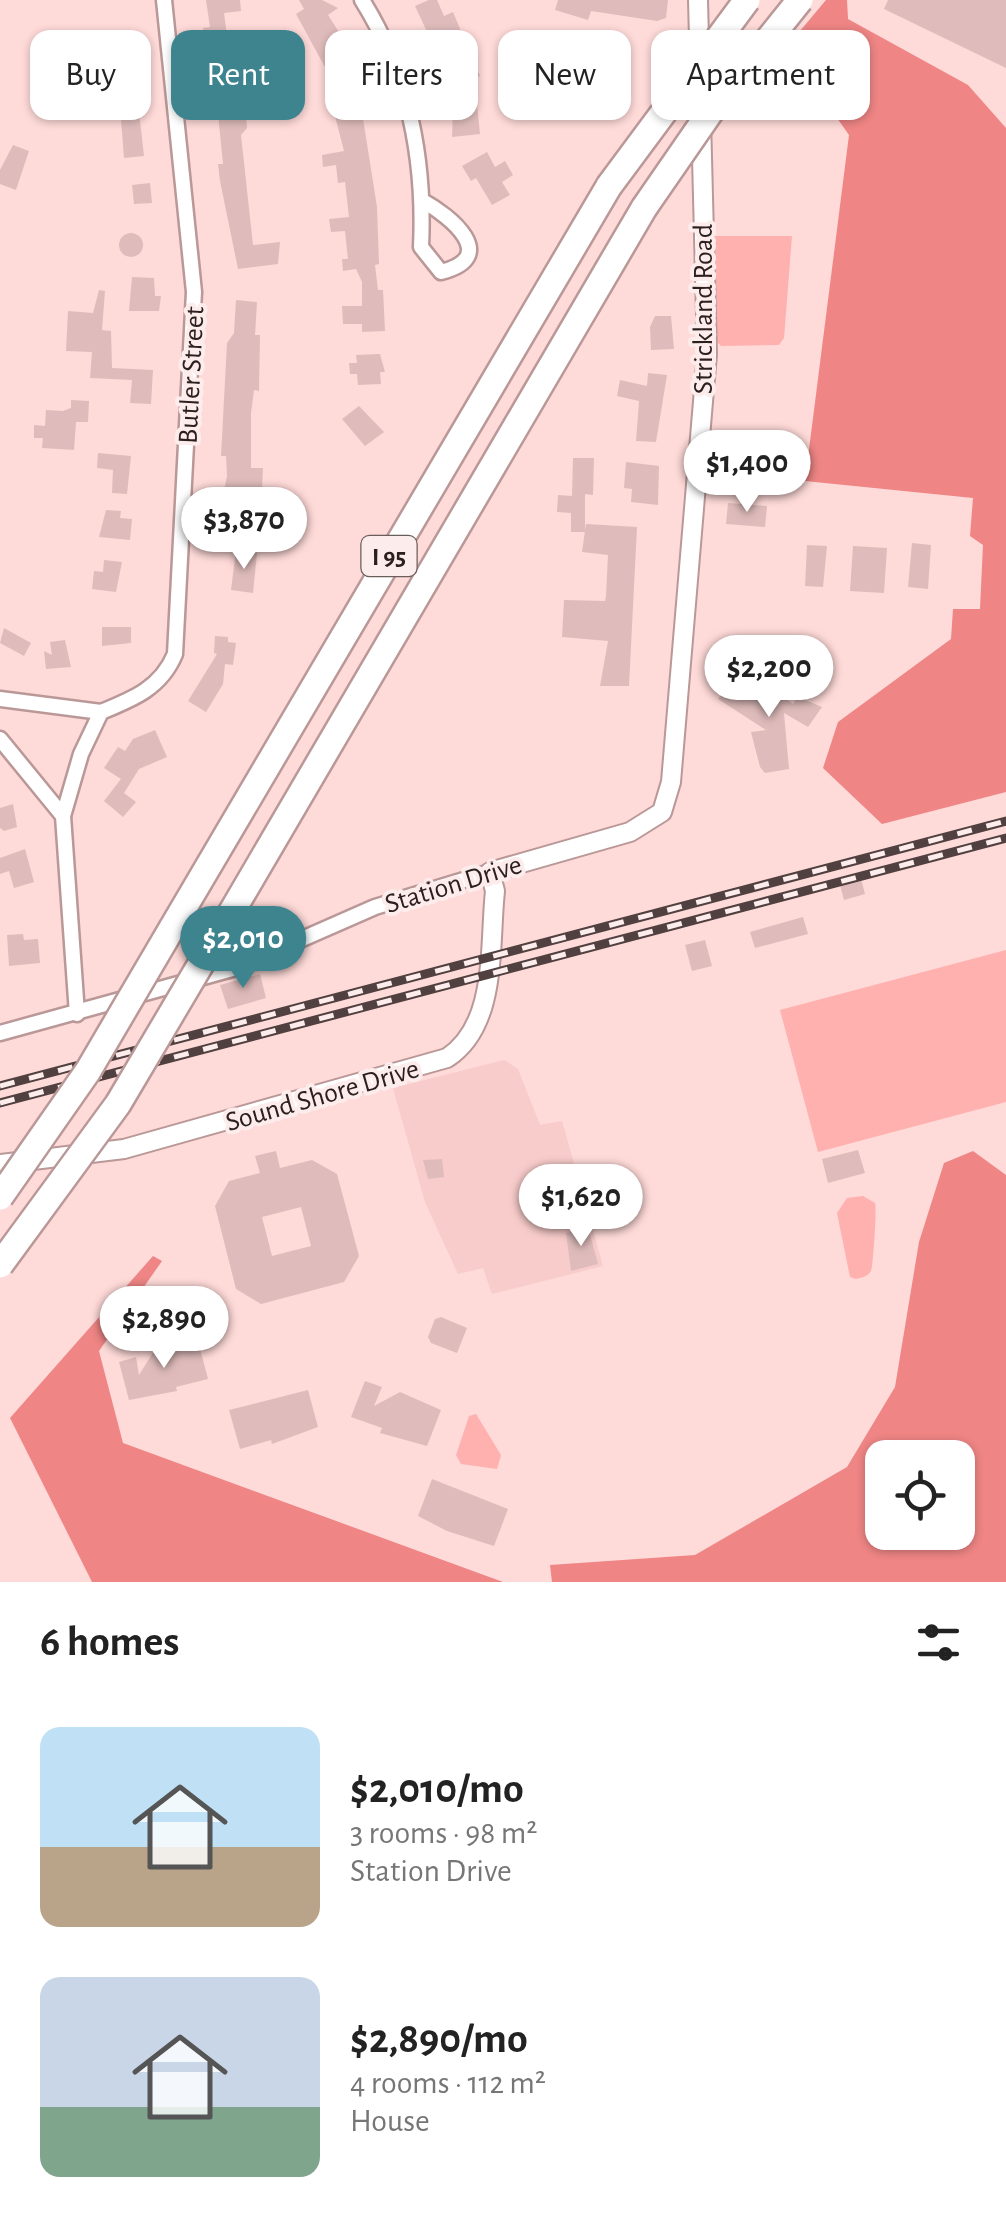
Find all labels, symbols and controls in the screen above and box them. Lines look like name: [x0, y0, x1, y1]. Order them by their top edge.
chip: Buy: [30, 30, 151, 120]
chip: Rent: [171, 30, 305, 120]
chip: Filters: [325, 30, 478, 120]
chip: New: [498, 30, 631, 120]
chip: Apartment: [651, 30, 870, 120]
street label: Strickland Road: [690, 224, 718, 394]
street label: Butler Street: [174, 306, 210, 445]
pin: $1,400: [666, 430, 828, 515]
text: $1,400: [706, 446, 788, 478]
pin: $3,870: [163, 487, 325, 572]
text: $3,870: [203, 503, 285, 535]
road number: I 95: [362, 536, 416, 576]
pin: $2,200: [688, 635, 850, 720]
text: $2,200: [726, 651, 812, 683]
street label: Station Drive: [382, 851, 525, 919]
pin: $2,010: [162, 906, 324, 991]
text: $2,010: [202, 922, 284, 954]
street label: Sound Shore Drive: [223, 1055, 422, 1137]
pin: $1,620: [500, 1164, 662, 1249]
text: $1,620: [541, 1180, 621, 1212]
pin: $2,890: [83, 1286, 245, 1371]
text: $2,890: [122, 1302, 206, 1334]
map controls: [865, 1440, 975, 1550]
button: locate: [865, 1440, 975, 1550]
icon: filters: [911, 1615, 966, 1670]
text: 6 homes: [40, 1621, 179, 1663]
icon: home: [120, 1767, 240, 1887]
text: $2,010/mo: [350, 1768, 524, 1810]
text: 3 rooms · 98 m²: [350, 1817, 537, 1849]
text: Station Drive: [350, 1855, 512, 1887]
icon: home: [120, 2017, 240, 2137]
text: $2,890/mo: [350, 2018, 528, 2060]
text: 4 rooms · 112 m²: [350, 2067, 546, 2099]
text: House: [350, 2105, 430, 2137]

